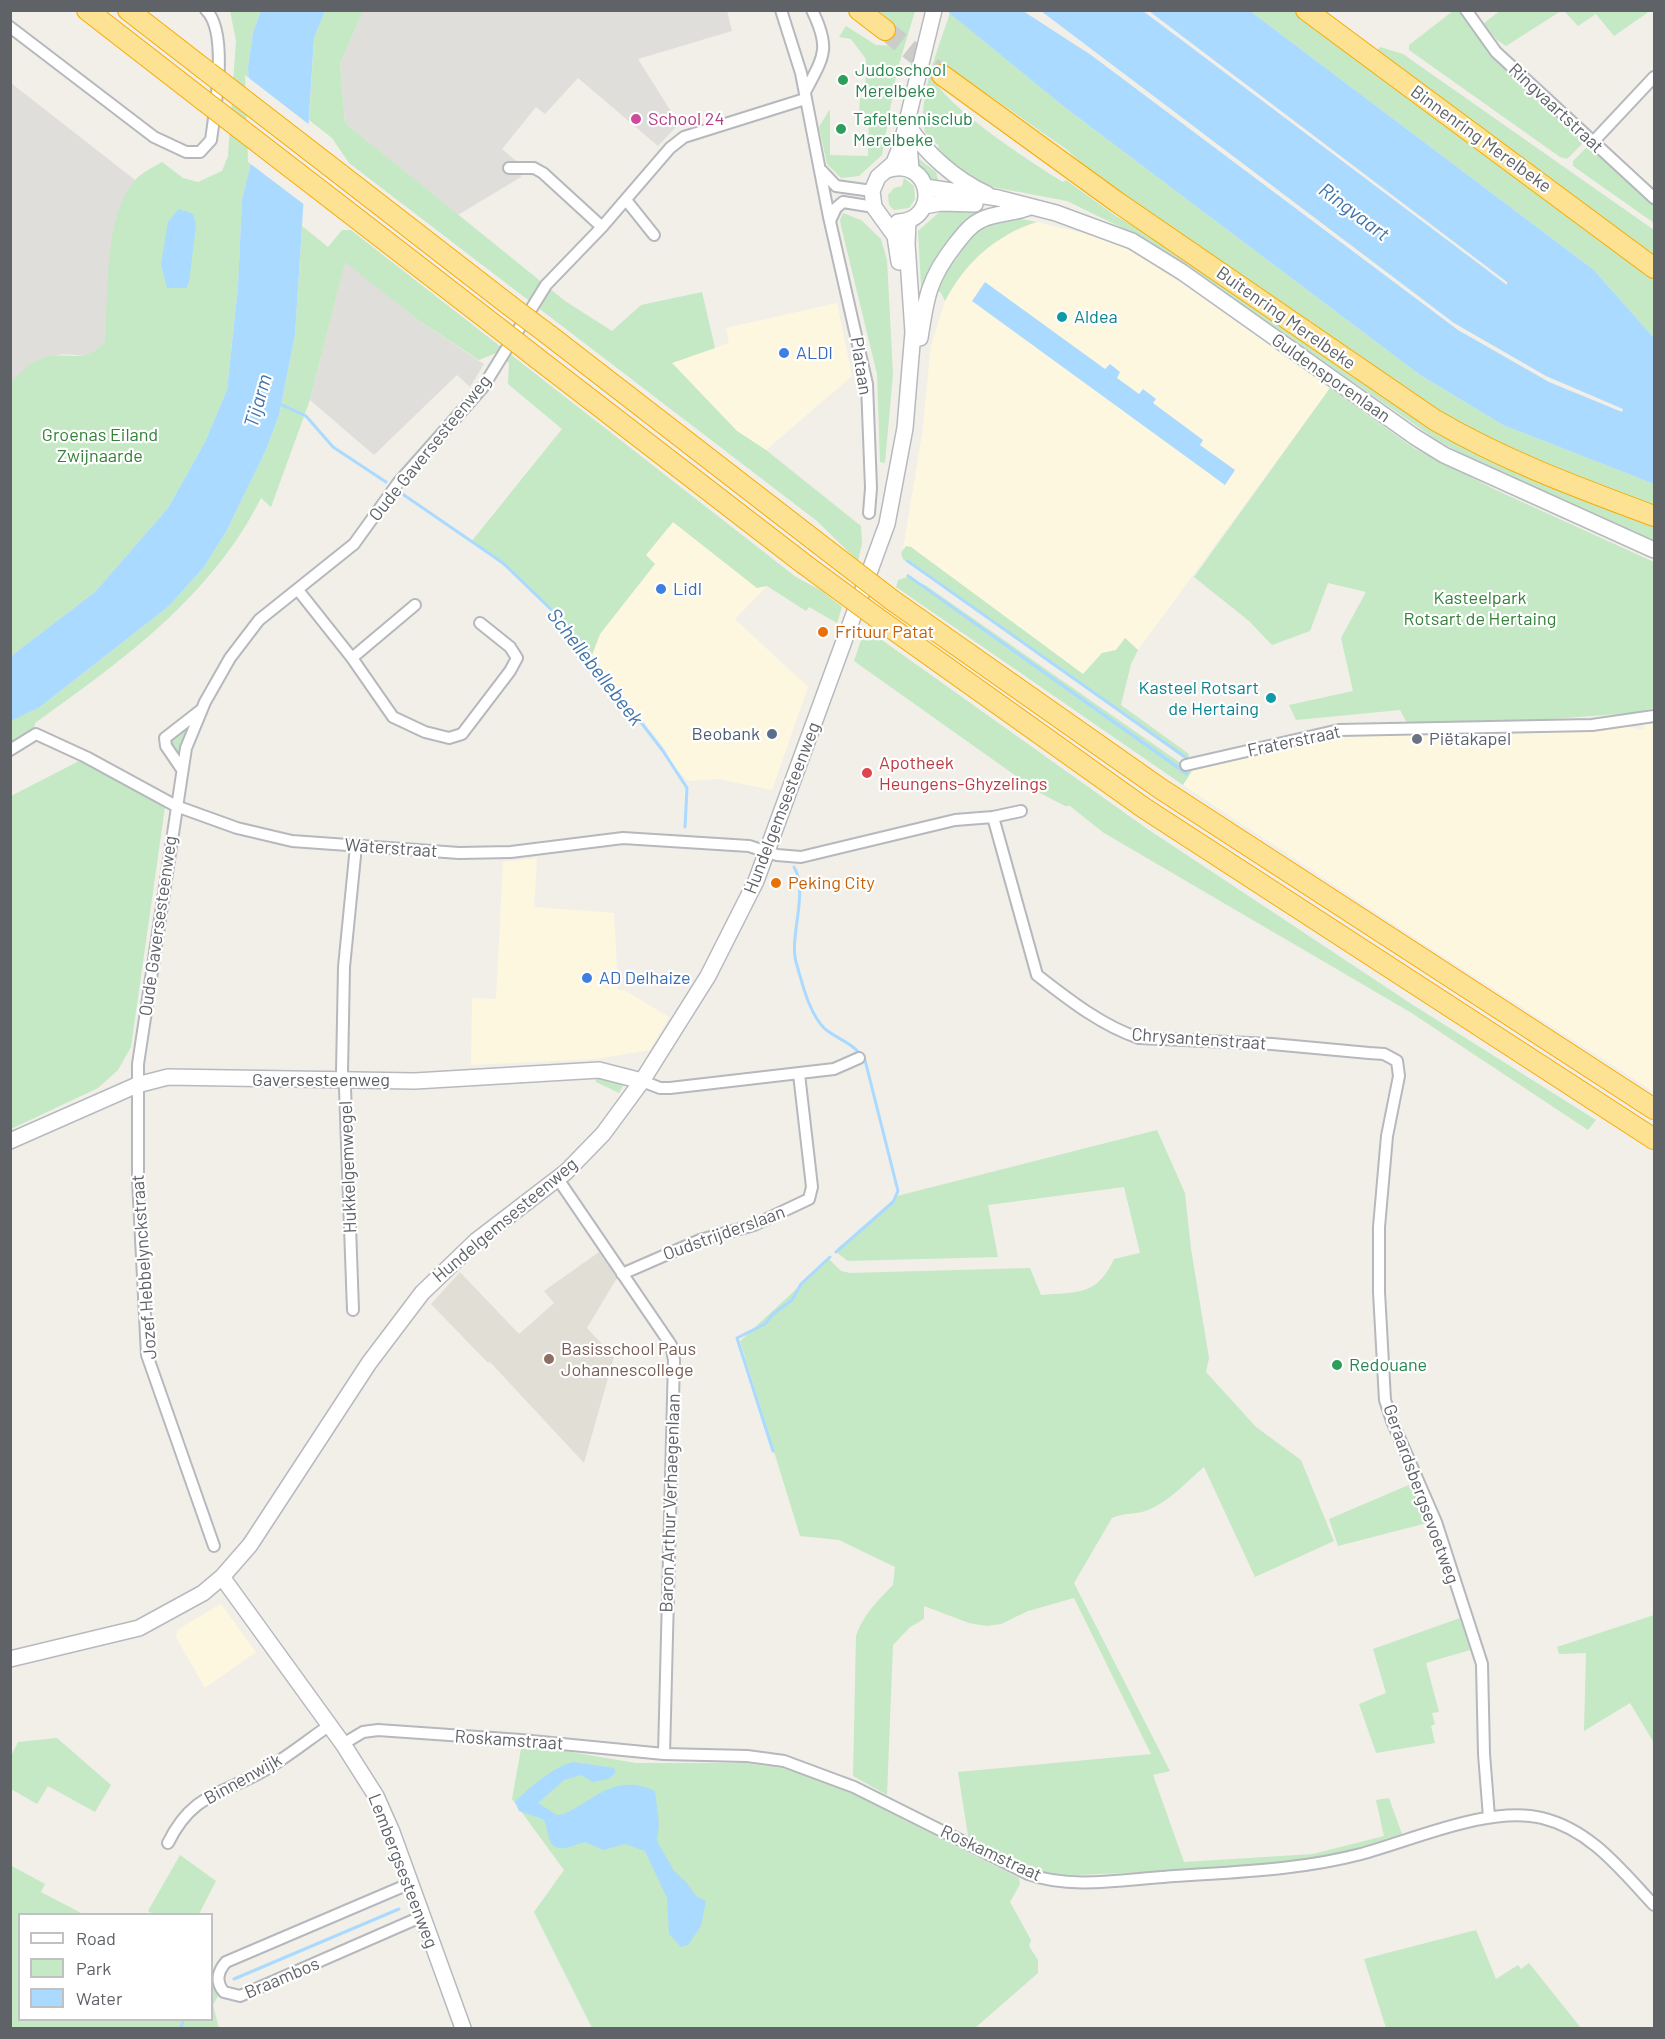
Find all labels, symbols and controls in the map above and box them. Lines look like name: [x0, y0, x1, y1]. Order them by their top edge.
place label: Judoschool Merelbeke: [855, 59, 946, 101]
street label: Ringvaartstraat: [1504, 59, 1608, 157]
marker: Judoschool Merelbeke: [836, 73, 850, 87]
street label: Binnenring Merelbeke: [1406, 81, 1556, 197]
place label: School 24: [648, 108, 724, 130]
place label: Tafeltennisclub Merelbeke: [853, 108, 973, 150]
marker: School 24: [629, 112, 643, 126]
marker: Tafeltennisclub Merelbeke: [834, 122, 848, 136]
water label: Ringvaart: [1314, 178, 1394, 246]
street label: Buitenring Merelbeke: [1212, 262, 1360, 374]
place label: Aldea: [1074, 306, 1118, 328]
marker: Aldea: [1055, 310, 1069, 324]
street label: Guldensporenlaan: [1267, 329, 1395, 427]
street label: Plataan: [846, 335, 876, 397]
place label: ALDI: [796, 342, 833, 364]
marker: ALDI: [777, 346, 791, 360]
street label: Oude Gaversesteenweg: [364, 371, 496, 525]
water label: Tijarm: [239, 372, 277, 430]
park label: Groenas Eiland Zwijnaarde: [42, 424, 158, 466]
place label: Lidl: [673, 578, 702, 600]
marker: Lidl: [654, 582, 668, 596]
park label: Kasteelpark Rotsart de Hertaing: [1404, 587, 1556, 630]
water label: Schellebellebeek: [542, 604, 648, 730]
place label: Frituur Patat: [835, 621, 934, 643]
marker: Frituur Patat: [816, 625, 830, 639]
place label: Kasteel Rotsart de Hertaing: [1139, 677, 1259, 720]
marker: Kasteel Rotsart de Hertaing: [1264, 691, 1278, 705]
street label: Hundelgemsesteenweg: [739, 719, 825, 897]
street label: Fraterstraat: [1245, 721, 1343, 761]
place label: Beobank: [692, 723, 760, 745]
marker: Beobank: [765, 727, 779, 741]
place label: Piëtakapel: [1429, 728, 1511, 750]
marker: Piëtakapel: [1410, 732, 1424, 746]
place label: Apotheek Heungens-Ghyzelings: [879, 752, 1047, 795]
marker: Apotheek Heungens-Ghyzelings: [860, 766, 874, 780]
street label: Oude Gaversesteenweg: [135, 834, 181, 1018]
street label: Waterstraat: [344, 834, 438, 862]
place label: Peking City: [788, 872, 875, 894]
marker: Peking City: [769, 876, 783, 890]
place label: AD Delhaize: [599, 967, 691, 989]
marker: AD Delhaize: [580, 971, 594, 985]
street label: Chrysantenstraat: [1131, 1024, 1267, 1054]
street label: Gaversesteenweg: [252, 1069, 390, 1091]
street label: Hukkelgemwegel: [335, 1100, 361, 1234]
street label: Hundelgemsesteenweg: [428, 1153, 582, 1287]
street label: Jozef Hebbelynckstraat: [127, 1174, 161, 1360]
street label: Oudstrijderslaan: [660, 1201, 788, 1265]
place label: Basisschool Paus Johannescollege: [561, 1338, 696, 1380]
marker: Basisschool Paus Johannescollege: [542, 1352, 556, 1366]
place label: Redouane: [1349, 1354, 1427, 1376]
marker: Redouane: [1330, 1358, 1344, 1372]
street label: Baron Arthur Verhaegenlaan: [655, 1393, 685, 1613]
street label: Geraardsbergsevoetweg: [1378, 1401, 1464, 1587]
street label: Roskamstraat: [454, 1725, 564, 1755]
street label: Binnenwijk: [200, 1749, 286, 1809]
street label: Lembergsesteenweg: [364, 1791, 442, 1951]
street label: Roskamstraat: [937, 1820, 1045, 1886]
legend: [18, 1913, 213, 2021]
text: Road: [76, 1927, 116, 1949]
street label: Braambos: [241, 1953, 323, 2003]
text: Park: [76, 1957, 111, 1979]
text: Water: [76, 1987, 123, 2009]

